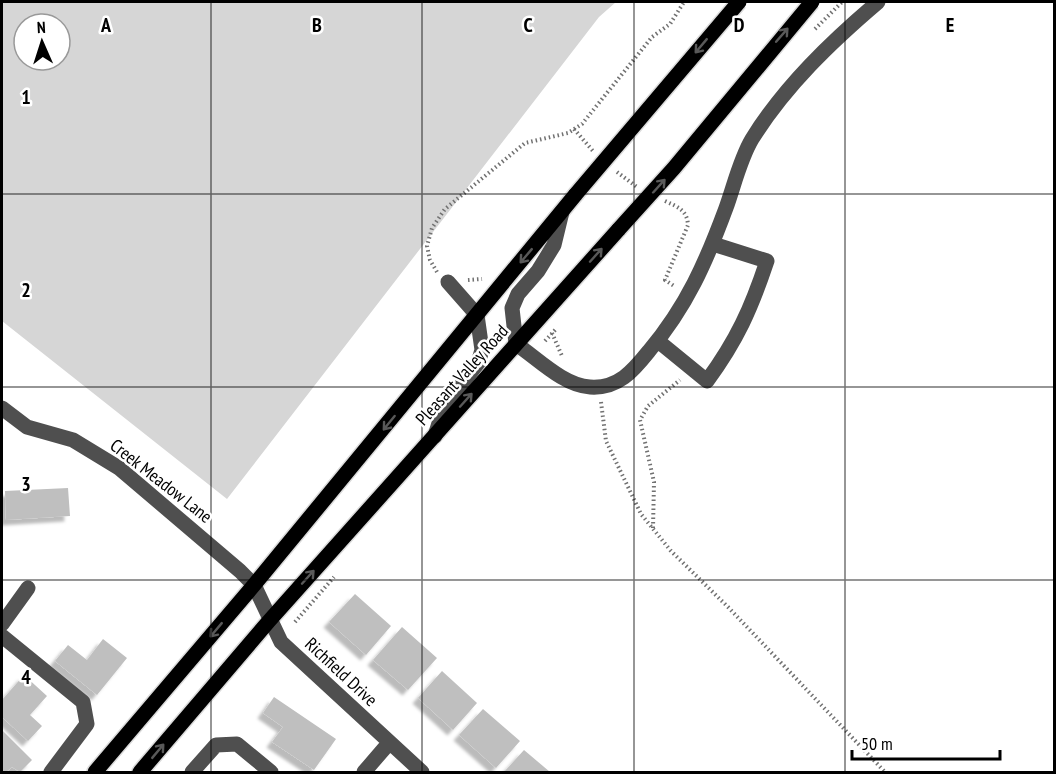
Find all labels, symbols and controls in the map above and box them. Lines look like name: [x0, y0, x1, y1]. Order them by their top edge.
north arrow: [12, 12, 72, 72]
text: A: [100, 12, 112, 38]
text: B: [312, 12, 322, 38]
text: C: [523, 12, 533, 38]
text: D: [734, 12, 745, 38]
text: E: [946, 12, 954, 38]
text: N: [36, 17, 46, 37]
one-way arrow: [775, 28, 789, 43]
one-way arrow: [694, 38, 707, 54]
text: 1: [21, 84, 31, 110]
one-way arrow: [652, 178, 666, 193]
one-way arrow: [519, 248, 533, 263]
one-way arrow: [589, 248, 603, 263]
text: 2: [21, 277, 31, 303]
street label: Pleasant Valley Road: [410, 320, 513, 430]
one-way arrow: [459, 393, 473, 408]
one-way arrow: [382, 414, 395, 430]
street label: Creek Meadow Lane: [106, 434, 217, 528]
text: 3: [21, 471, 31, 497]
one-way arrow: [301, 570, 315, 585]
one-way arrow: [210, 622, 223, 638]
street label: Richfield Drive: [300, 632, 382, 711]
text: 4: [21, 664, 31, 690]
scale bar: [852, 723, 1000, 761]
text: 50 m: [861, 732, 893, 755]
one-way arrow: [151, 743, 164, 759]

